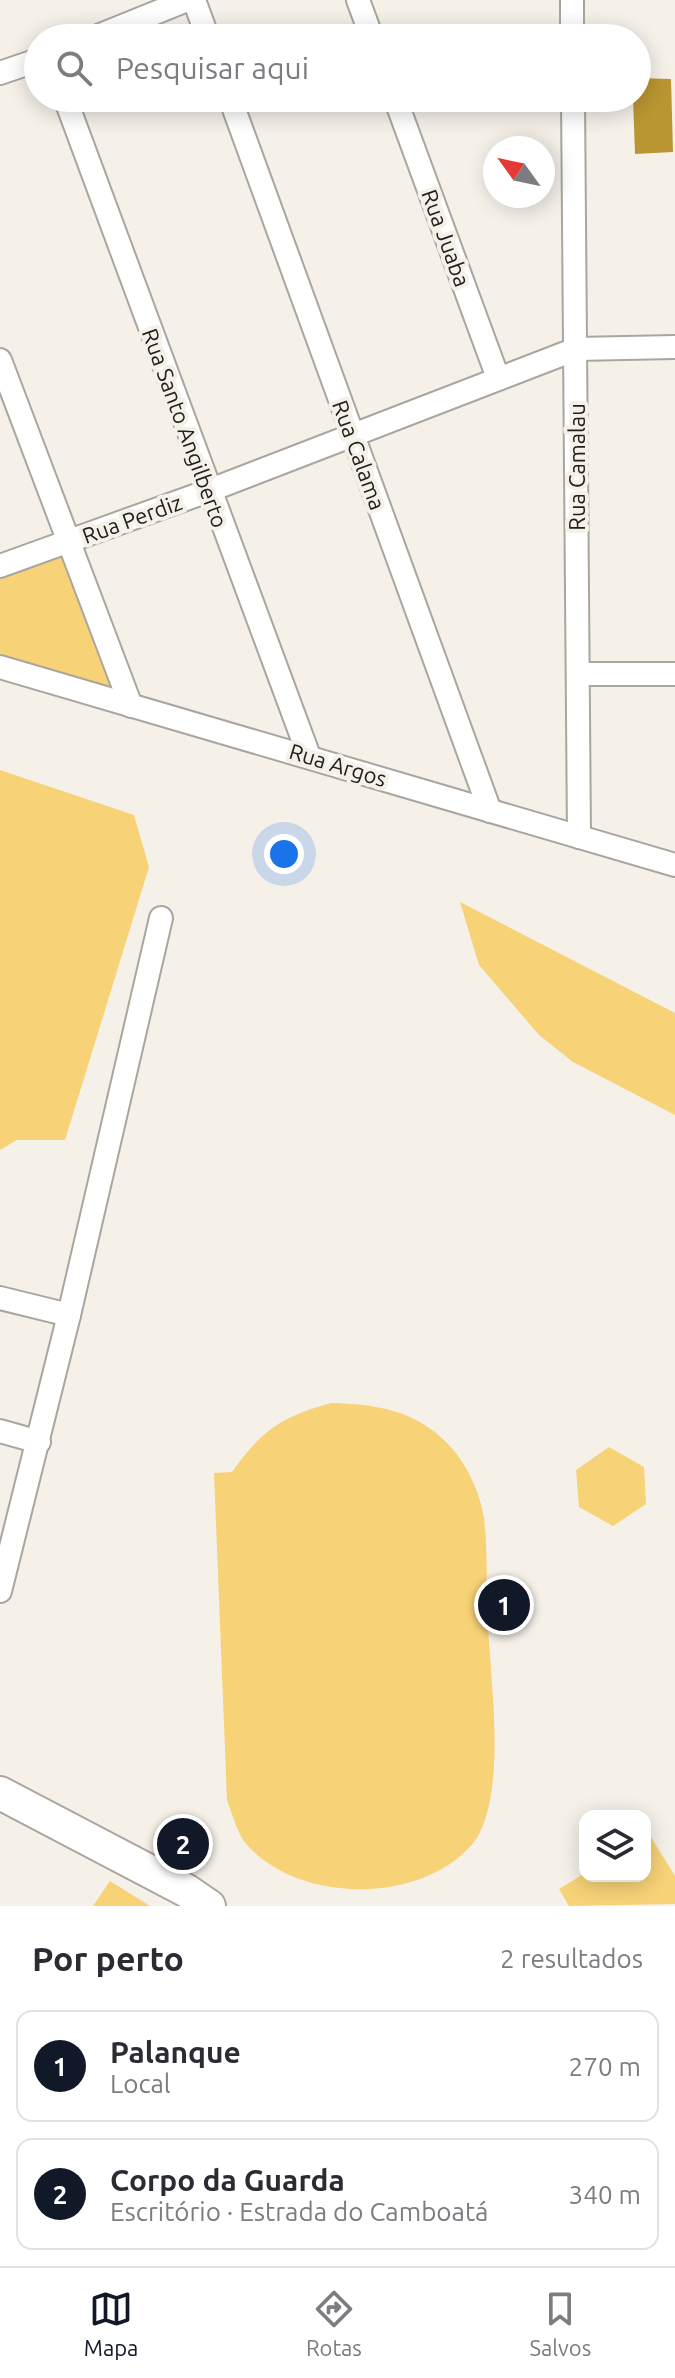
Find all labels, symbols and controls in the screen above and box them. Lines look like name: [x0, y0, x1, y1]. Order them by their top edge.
search box: [24, 24, 651, 112]
icon: search: [52, 46, 96, 90]
text: Pesquisar aqui: [116, 51, 309, 85]
north arrow: [483, 136, 555, 208]
street label: Rua Juaba: [417, 186, 476, 290]
street label: Rua Santo Angilberto: [138, 325, 233, 531]
street label: Rua Calama: [328, 397, 391, 513]
street label: Rua Camalau: [564, 403, 589, 531]
street label: Rua Perdiz: [79, 489, 185, 548]
street label: Rua Argos: [287, 738, 390, 791]
your location: [264, 834, 304, 874]
pin: 1: [478, 1575, 530, 1635]
map controls: [579, 1810, 651, 1882]
button: layers: [579, 1810, 651, 1882]
pin: 2: [157, 1814, 209, 1874]
text: Por perto: [32, 1939, 184, 1977]
text: 2 resultados: [500, 1944, 643, 1973]
text: Palanque: [110, 2035, 241, 2069]
text: 1: [53, 2052, 67, 2081]
text: 270 m: [569, 2052, 641, 2081]
text: Local: [110, 2069, 171, 2098]
text: Corpo da Guarda: [110, 2163, 345, 2197]
text: 2: [53, 2180, 67, 2209]
text: 340 m: [569, 2180, 641, 2209]
text: Escritório · Estrada do Camboatá: [110, 2197, 488, 2226]
tab: Mapa: [84, 2287, 138, 2360]
tab: Rotas: [306, 2287, 362, 2360]
tab: Salvos: [529, 2287, 591, 2360]

